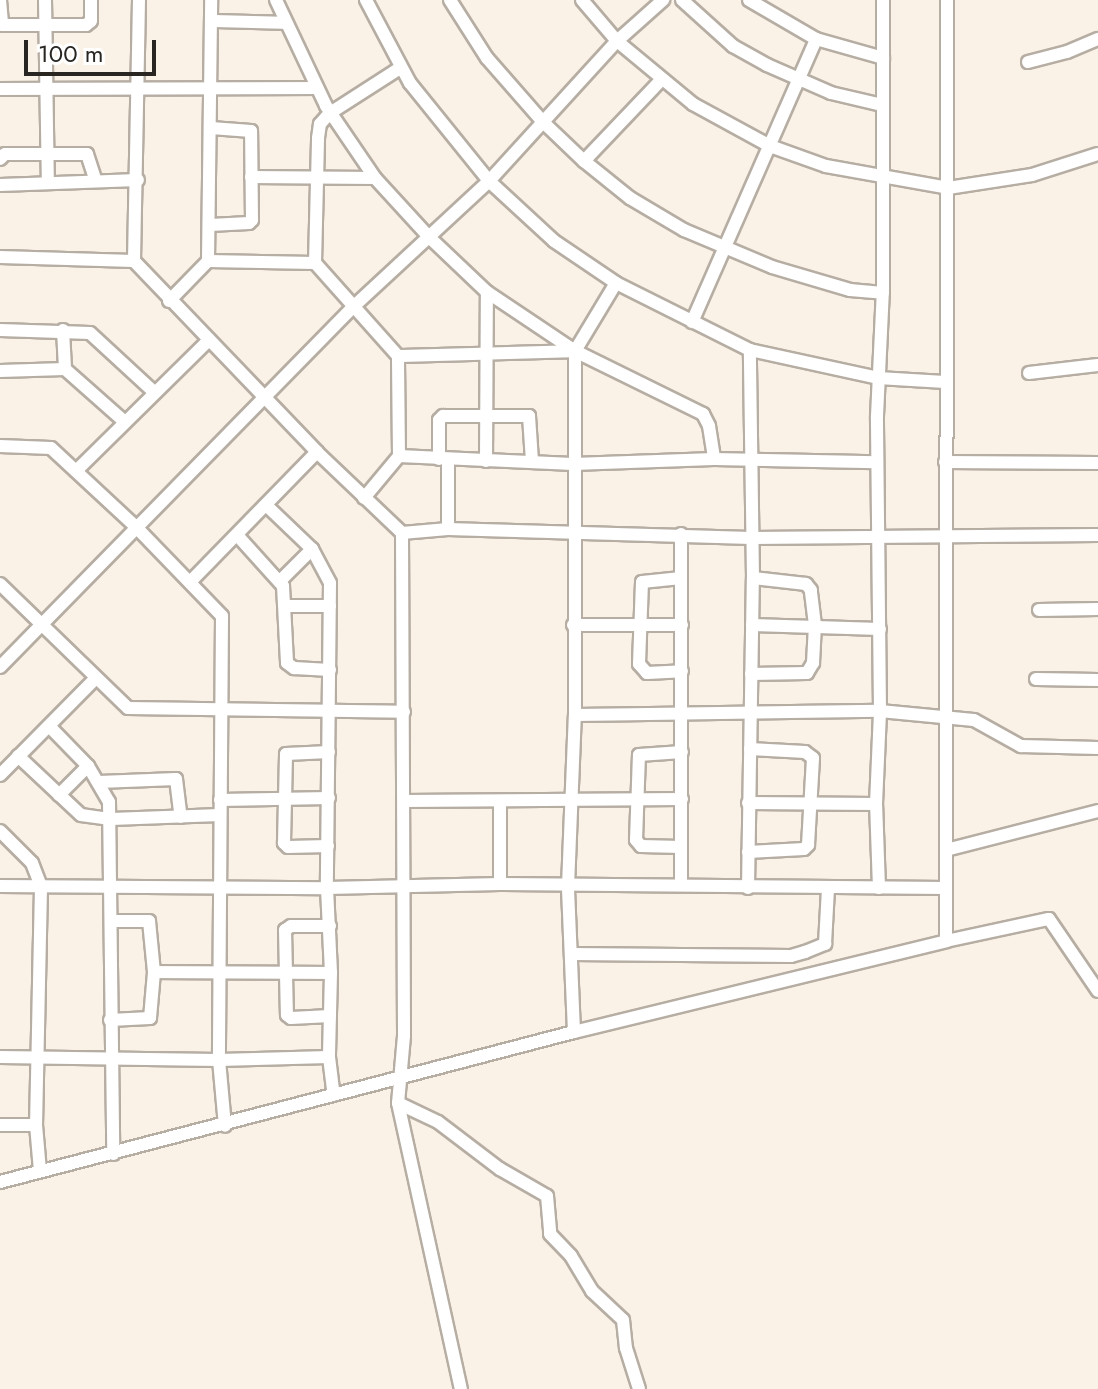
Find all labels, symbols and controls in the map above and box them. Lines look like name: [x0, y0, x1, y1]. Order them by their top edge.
scale bar: [28, 24, 160, 74]
text: 100 m: [38, 36, 104, 71]

